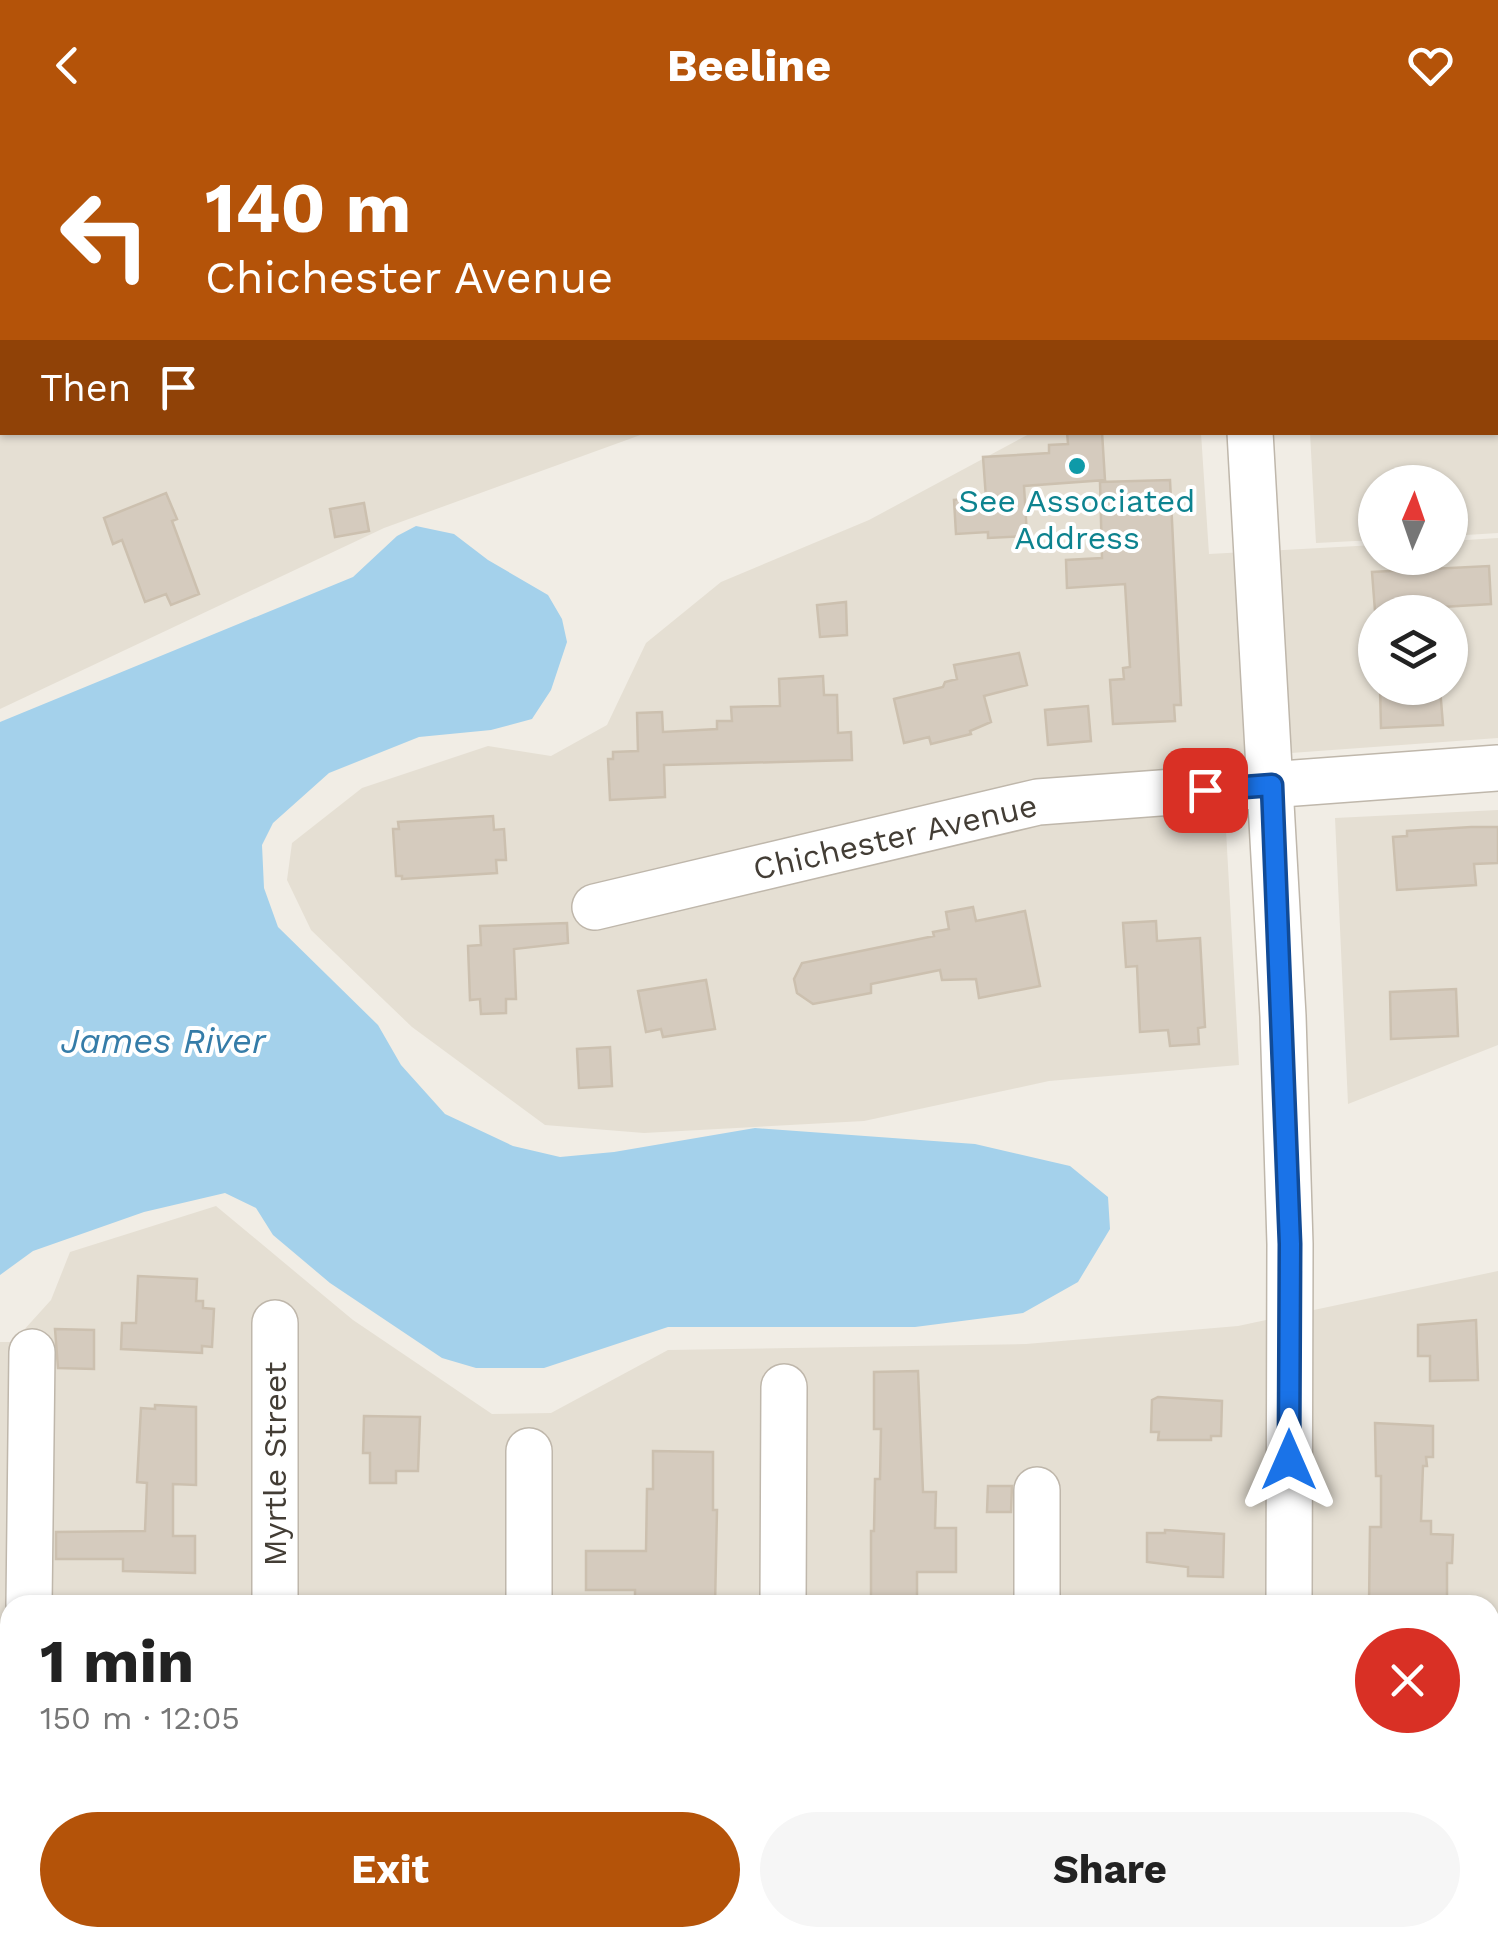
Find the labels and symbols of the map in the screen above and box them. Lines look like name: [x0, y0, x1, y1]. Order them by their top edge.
marker: See Associated Address: [1066, 455, 1088, 477]
north arrow: [1358, 465, 1468, 575]
place label: See Associated Address: [959, 482, 1195, 557]
pin: [1163, 748, 1248, 833]
street label: Chichester Avenue: [749, 786, 1041, 888]
water label: James River: [60, 1020, 267, 1062]
street label: Myrtle Street: [256, 1362, 294, 1566]
position arrow: [1237, 1408, 1341, 1512]

